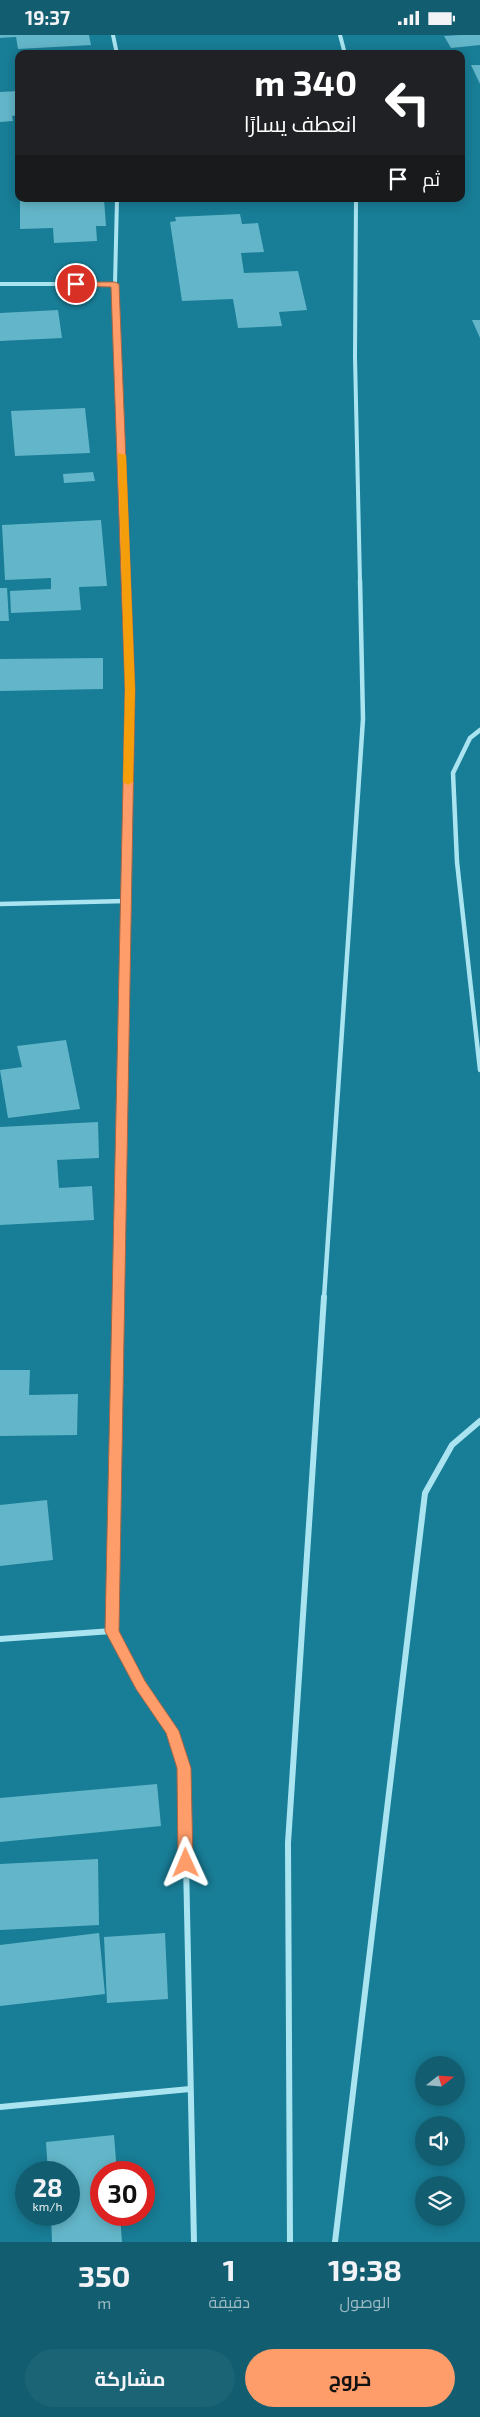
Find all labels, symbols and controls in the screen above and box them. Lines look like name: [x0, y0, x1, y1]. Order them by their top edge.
text: 19:37: [25, 6, 70, 29]
text: 340 m: [254, 61, 357, 103]
icon: left: [375, 70, 440, 135]
text: انعطف يسارًا: [244, 110, 357, 136]
icon: arrive: [384, 165, 412, 193]
text: ثم: [422, 167, 440, 190]
pin: [55, 263, 97, 305]
icon: arrive: [62, 270, 90, 298]
position arrow: [159, 1836, 211, 1888]
north arrow: [415, 2056, 465, 2106]
map controls: [415, 2056, 465, 2226]
button: sound: [415, 2116, 465, 2166]
speed limit sign: 30: [90, 2161, 155, 2226]
text: 28: [32, 2172, 63, 2202]
button: layers: [415, 2176, 465, 2226]
text: km/h: [33, 2199, 62, 2213]
text: 1: [223, 2251, 236, 2287]
text: 19:38: [328, 2251, 402, 2287]
text: 350: [78, 2257, 130, 2293]
text: دقيقة: [208, 2292, 250, 2311]
text: الوصول: [340, 2292, 391, 2311]
text: m: [97, 2293, 111, 2312]
button: مشاركة: [25, 2349, 235, 2407]
button: خروج: [245, 2349, 455, 2407]

